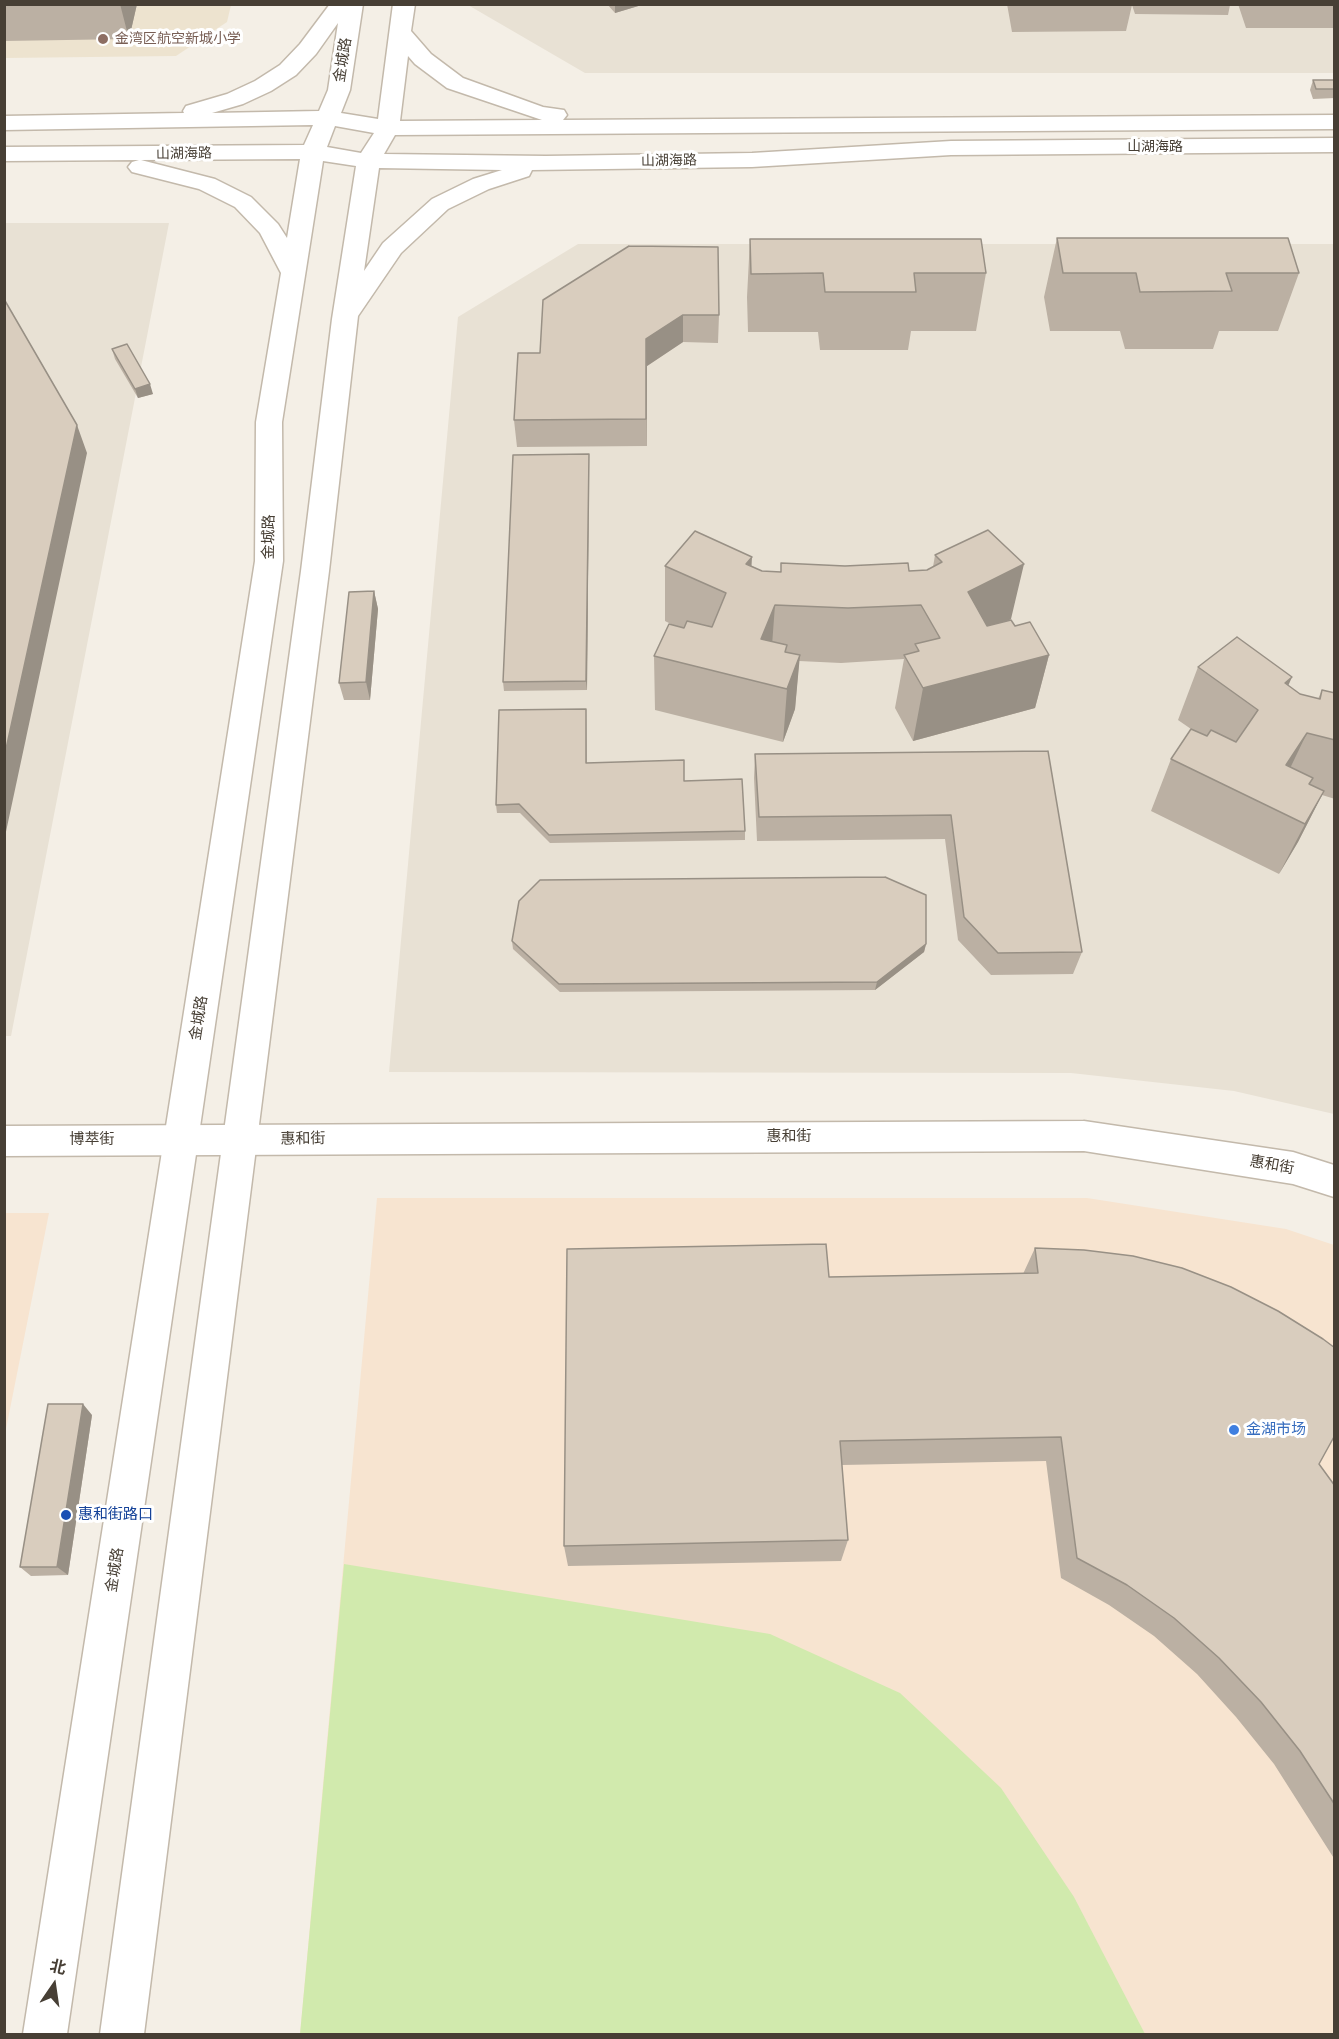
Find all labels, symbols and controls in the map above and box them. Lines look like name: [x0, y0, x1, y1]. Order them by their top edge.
place label: 金湾区航空新城小学: [115, 31, 241, 47]
marker: 金湾区航空新城小学: [96, 32, 110, 46]
street label: 金城路: [331, 36, 355, 84]
street label: 山湖海路: [1127, 139, 1183, 155]
street label: 山湖海路: [156, 145, 212, 163]
street label: 山湖海路: [641, 152, 697, 170]
street label: 金城路: [260, 514, 278, 560]
street label: 金城路: [187, 994, 211, 1042]
street label: 惠和街: [767, 1128, 811, 1146]
street label: 惠和街: [280, 1130, 326, 1148]
street label: 博萃街: [70, 1131, 114, 1149]
street label: 惠和街: [1248, 1152, 1296, 1178]
place label: 金湖市场: [1246, 1421, 1306, 1439]
marker: 金湖市场: [1227, 1423, 1241, 1437]
place label: 惠和街路口: [78, 1506, 153, 1524]
marker: 惠和街路口: [59, 1508, 73, 1522]
street label: 金城路: [103, 1546, 127, 1594]
north arrow: [24, 1955, 84, 2015]
text: 北: [48, 1956, 68, 1978]

